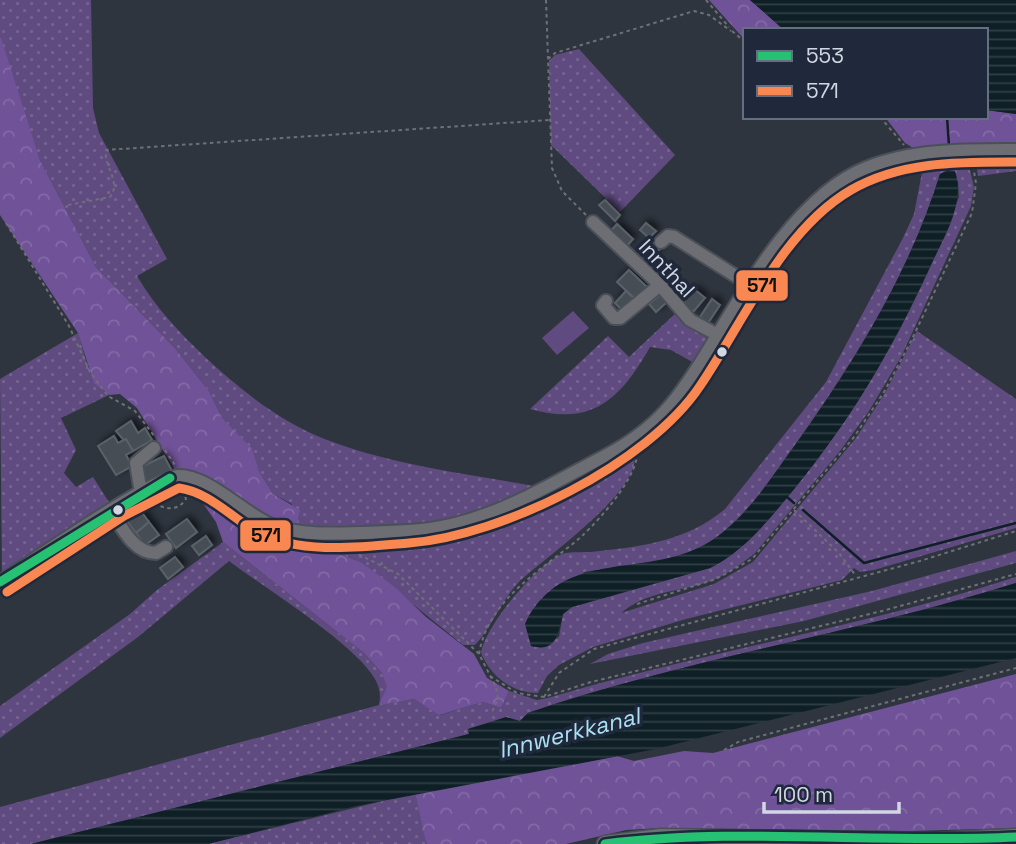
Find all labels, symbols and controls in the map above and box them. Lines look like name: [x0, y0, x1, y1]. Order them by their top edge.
legend: [743, 28, 988, 119]
text: 553: [806, 42, 844, 69]
text: 571: [806, 77, 839, 104]
street label: Innthal: [633, 233, 701, 303]
line badge: 571: [735, 269, 789, 302]
text: 571: [747, 273, 777, 298]
unlabelled marker: [715, 345, 729, 359]
unlabelled marker: [111, 503, 125, 517]
line badge: 571: [239, 519, 292, 552]
text: 571: [251, 523, 281, 548]
water label: Innwerkkanal: [495, 700, 645, 765]
scale bar: [764, 770, 899, 814]
text: 100 m: [774, 781, 833, 808]

